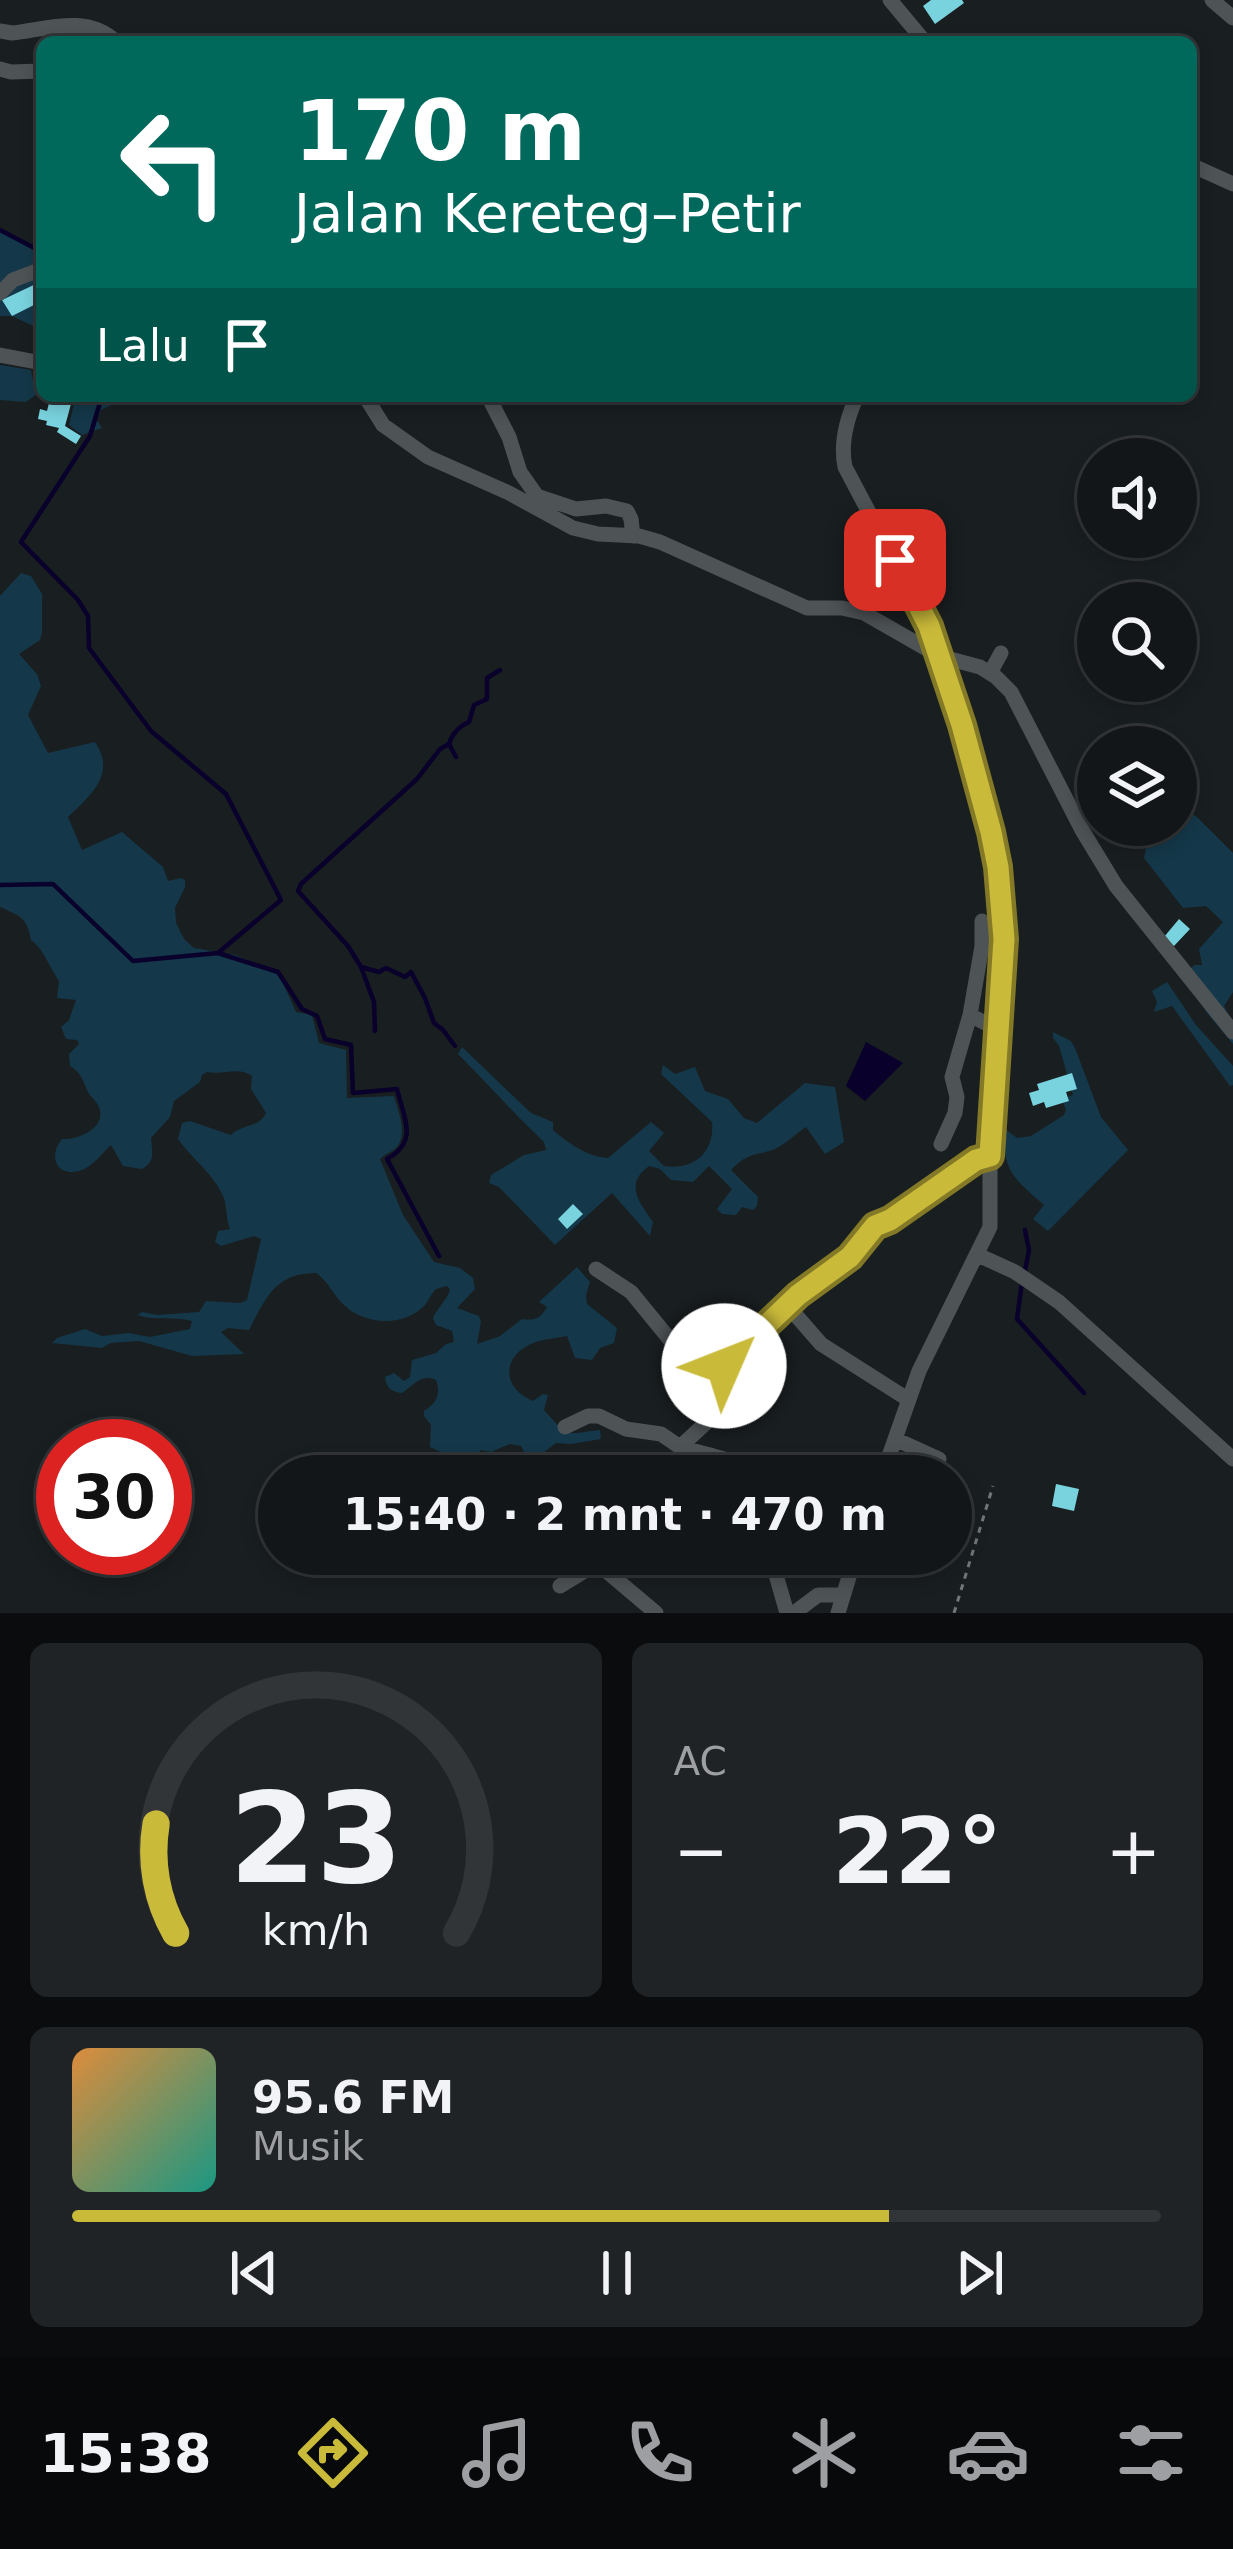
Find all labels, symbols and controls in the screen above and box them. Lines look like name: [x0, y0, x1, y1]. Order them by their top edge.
text: 170 m: [294, 82, 586, 180]
icon: left: [96, 84, 252, 240]
text: Jalan Kereteg–Petir: [294, 182, 801, 245]
icon: arrive: [214, 312, 280, 378]
text: Lalu: [96, 319, 190, 372]
map controls: [1077, 438, 1197, 846]
button: sound: [1077, 438, 1197, 558]
pin: [844, 509, 946, 611]
icon: arrive: [862, 527, 928, 593]
button: search: [1077, 582, 1197, 702]
button: layers: [1077, 726, 1197, 846]
position arrow: [661, 1303, 787, 1429]
speed limit sign: 30: [36, 1419, 192, 1575]
text: 15:40 · 2 mnt · 470 m: [343, 1488, 887, 1541]
text: AC: [674, 1739, 727, 1784]
text: 23: [229, 1766, 403, 1911]
text: 22°: [832, 1799, 1002, 1904]
text: −: [674, 1813, 729, 1890]
text: +: [1106, 1813, 1161, 1890]
text: km/h: [262, 1905, 370, 1955]
text: 95.6 FM: [252, 2071, 454, 2124]
text: Musik: [252, 2124, 364, 2169]
icon: previous: [221, 2240, 287, 2306]
icon: pause: [584, 2240, 650, 2306]
icon: next: [947, 2240, 1013, 2306]
icon: directions: [291, 2411, 375, 2495]
icon: music: [455, 2411, 539, 2495]
icon: phone: [618, 2411, 702, 2495]
icon: climate: [782, 2411, 866, 2495]
icon: car: [946, 2411, 1030, 2495]
icon: filters: [1109, 2411, 1193, 2495]
text: 15:38: [40, 2422, 212, 2485]

